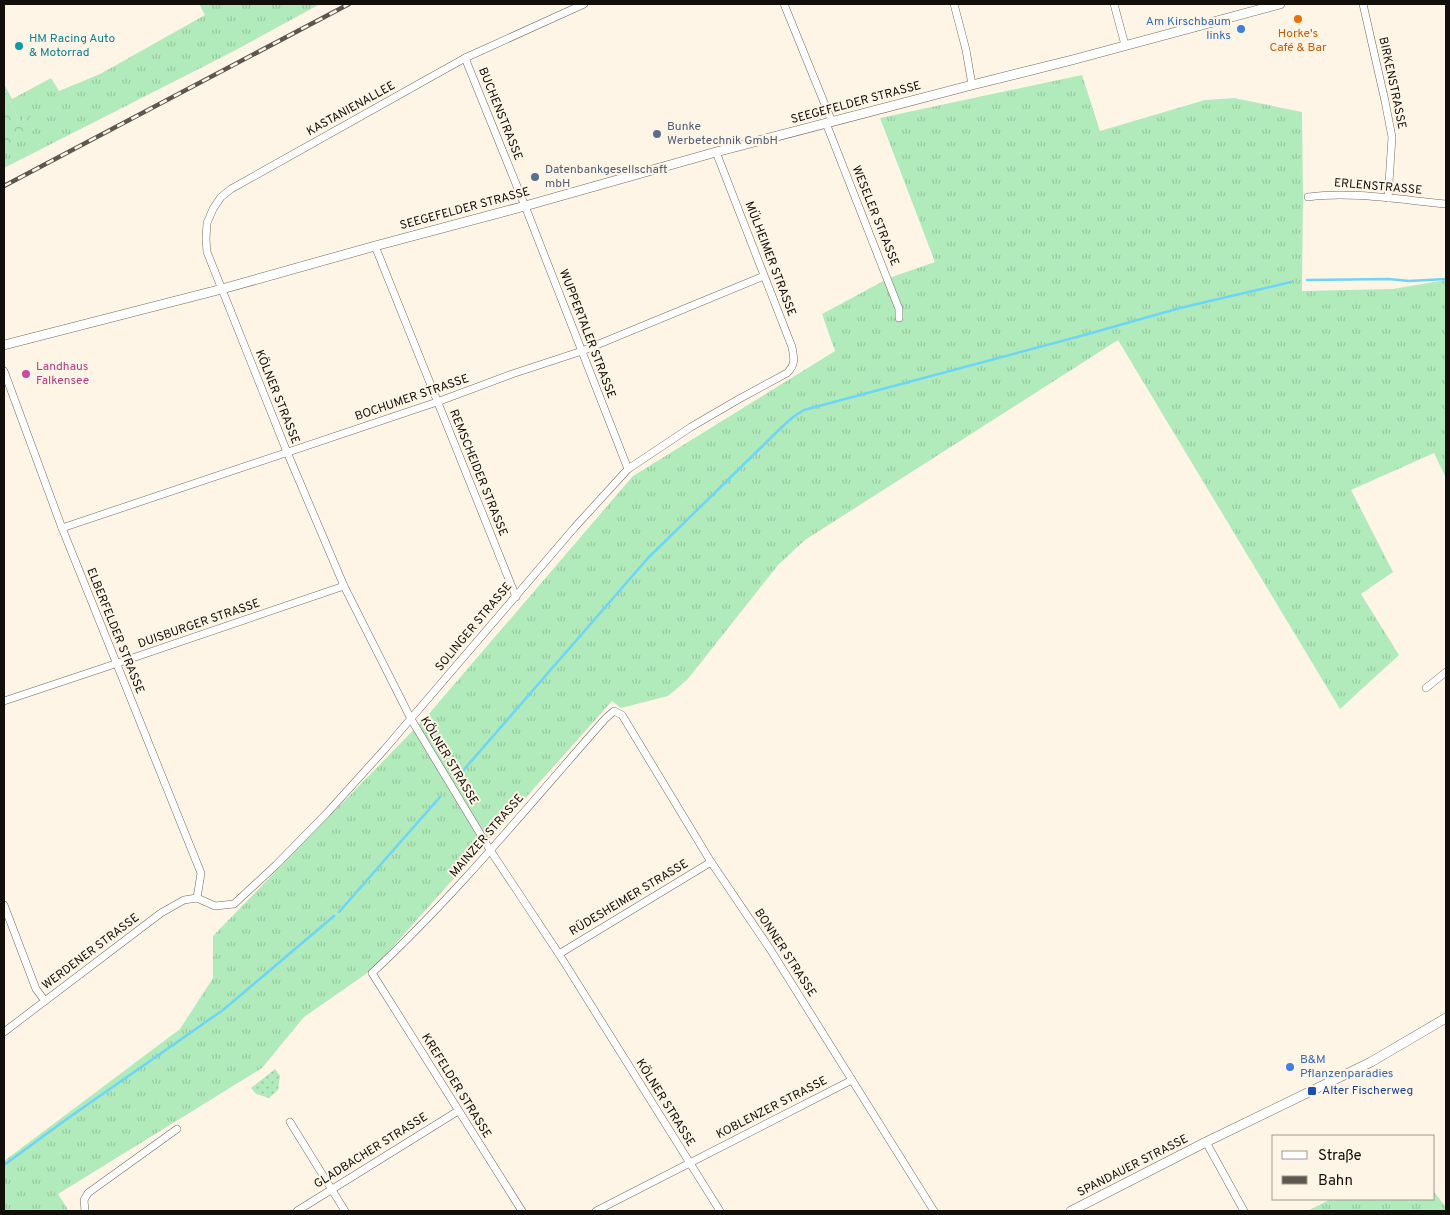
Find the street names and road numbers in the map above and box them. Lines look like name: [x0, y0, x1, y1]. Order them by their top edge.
street label: BIRKENSTRASSE: [1374, 36, 1410, 130]
street label: BUCHENSTRASSE: [474, 65, 526, 163]
street label: KASTANIENALLEE: [304, 78, 398, 140]
street label: SEEGEFELDER STRASSE: [789, 78, 923, 128]
street label: WESELER STRASSE: [848, 163, 902, 269]
street label: ERLENSTRASSE: [1333, 175, 1423, 199]
street label: SEEGEFELDER STRASSE: [398, 184, 532, 234]
street label: MÜLHEIMER STRASSE: [741, 199, 799, 319]
street label: WUPPERTALER STRASSE: [555, 267, 619, 401]
street label: KÖLNER STRASSE: [251, 348, 303, 446]
street label: BOCHUMER STRASSE: [353, 371, 471, 425]
street label: REMSCHEIDER STRASSE: [445, 407, 511, 539]
street label: ELBERFELDER STRASSE: [82, 566, 148, 696]
street label: SOLINGER STRASSE: [432, 579, 516, 675]
street label: DUISBURGER STRASSE: [136, 596, 262, 652]
street label: KÖLNER STRASSE: [416, 714, 482, 808]
street label: MAINZER STRASSE: [446, 791, 528, 881]
street label: RÜDESHEIMER STRASSE: [567, 856, 691, 940]
street label: BONNER STRASSE: [750, 906, 820, 1000]
street label: WERDENER STRASSE: [39, 910, 143, 994]
street label: KREFELDER STRASSE: [417, 1031, 495, 1141]
street label: KÖLNER STRASSE: [632, 1056, 698, 1150]
street label: KOBLENZER STRASSE: [714, 1073, 830, 1143]
street label: GLADBACHER STRASSE: [311, 1109, 431, 1193]
street label: SPANDAUER STRASSE: [1075, 1131, 1191, 1201]

